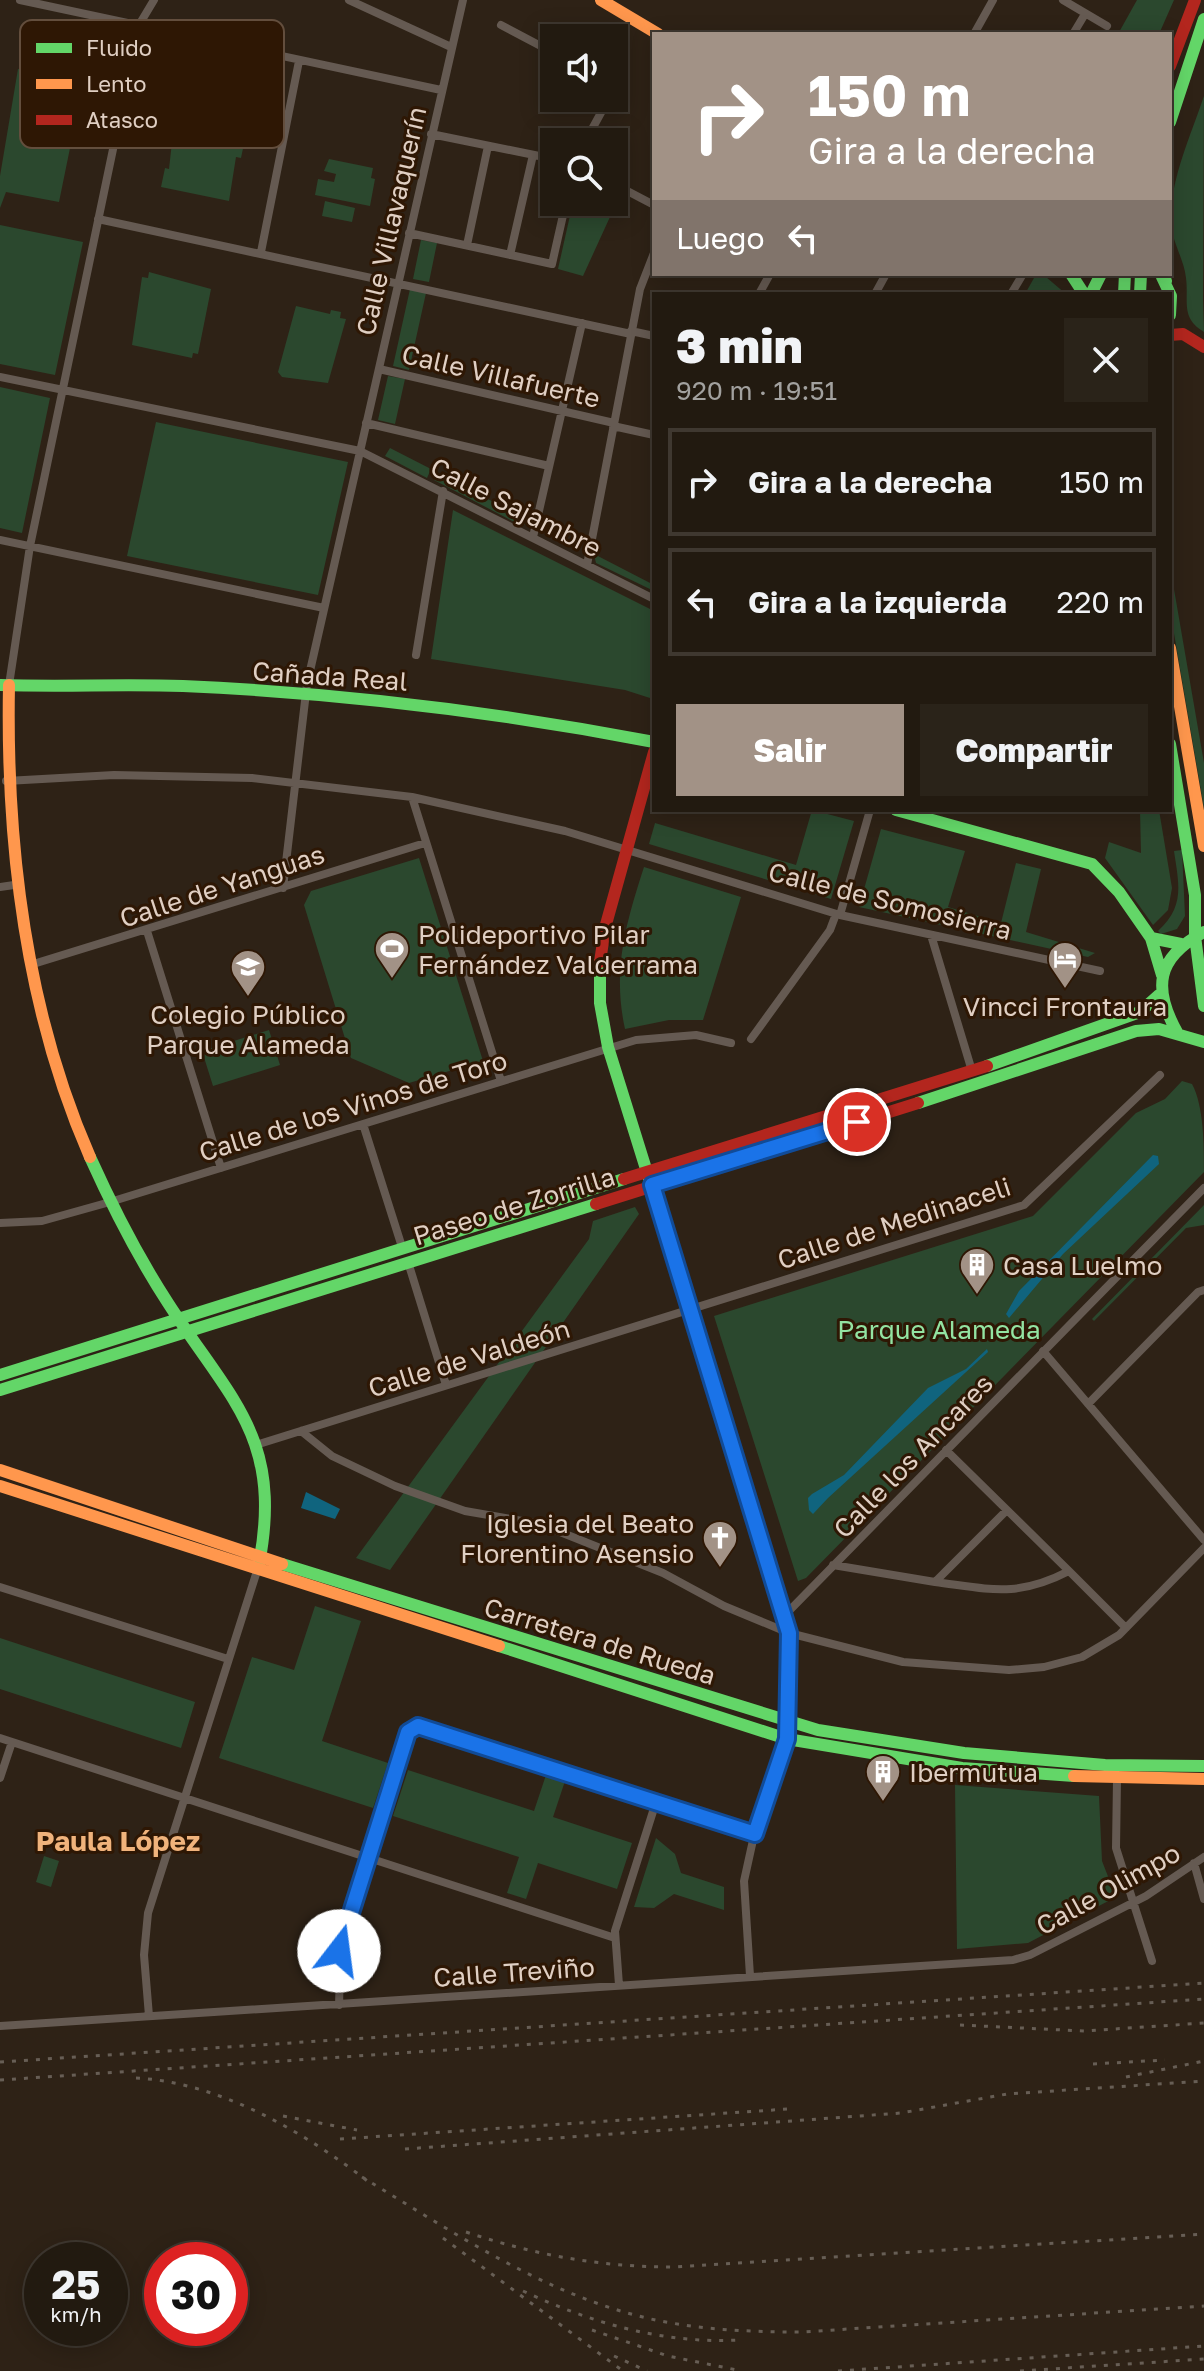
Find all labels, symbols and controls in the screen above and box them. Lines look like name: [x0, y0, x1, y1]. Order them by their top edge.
legend: [20, 20, 284, 148]
map controls: [540, 24, 628, 216]
button: sound: [540, 24, 628, 112]
text: Fluido: [86, 34, 152, 61]
text: 150 m: [808, 61, 970, 128]
icon: right: [676, 64, 780, 168]
text: Lento: [86, 70, 146, 97]
street label: Calle Villavaquerín: [350, 104, 432, 338]
text: Atasco: [86, 106, 158, 133]
button: search: [540, 128, 628, 216]
text: Gira a la derecha: [808, 129, 1096, 172]
icon: left: [781, 216, 825, 260]
text: Luego: [676, 220, 765, 256]
text: 3 min: [676, 316, 803, 374]
button: close: [1064, 318, 1148, 402]
street label: Calle Villafuerte: [399, 338, 603, 414]
text: 920 m · 19:51: [676, 375, 837, 406]
street label: Calle Sajambre: [426, 451, 606, 563]
icon: right: [680, 460, 724, 504]
text: Gira a la derecha: [748, 464, 992, 500]
text: 150 m: [1059, 464, 1144, 500]
icon: left: [680, 580, 724, 624]
text: Gira a la izquierda: [748, 584, 1007, 620]
text: 220 m: [1057, 584, 1144, 620]
street label: Cañada Real: [251, 655, 409, 697]
button: Salir: [676, 704, 904, 796]
button: Compartir: [920, 704, 1148, 796]
street label: Calle de Yanguas: [116, 838, 328, 934]
street label: Calle de Somosierra: [765, 856, 1015, 946]
place label: Polideportivo Pilar Fernández Valderrama: [418, 919, 698, 980]
sports icon: Polideportivo Pilar Fernández Valderrama: [373, 930, 411, 980]
hotel icon: Vincci Frontaura: [1046, 940, 1084, 990]
school or university icon: Colegio Público Parque Alameda: [229, 948, 267, 998]
place label: Vincci Frontaura: [963, 991, 1167, 1022]
place label: Colegio Público Parque Alameda: [146, 999, 350, 1060]
street label: Calle de los Vinos de Toro: [195, 1044, 511, 1168]
pin: [823, 1088, 891, 1156]
icon: arrive: [835, 1100, 879, 1144]
street label: Paseo de Zorrilla: [409, 1161, 619, 1251]
street label: Calle de Medinaceli: [773, 1171, 1015, 1275]
building icon: Casa Luelmo: [958, 1246, 996, 1296]
place label: Casa Luelmo: [1003, 1250, 1162, 1281]
street label: Calle de Valdeón: [364, 1313, 574, 1403]
park label: Parque Alameda: [837, 1314, 1041, 1345]
street label: Calle los Ancares: [827, 1368, 999, 1544]
place label: Iglesia del Beato Florentino Asensio: [460, 1508, 694, 1569]
church icon: Iglesia del Beato Florentino Asensio: [701, 1519, 739, 1569]
street label: Carretera de Rueda: [481, 1591, 719, 1691]
building icon: Ibermutua: [864, 1753, 902, 1803]
place label: Ibermutua: [909, 1757, 1038, 1788]
district label: Paula López: [36, 1824, 200, 1857]
street label: Calle Olimpo: [1031, 1837, 1185, 1941]
position arrow: [297, 1909, 381, 1993]
street label: Calle Treviño: [432, 1951, 596, 1993]
speed limit sign: 30: [144, 2242, 248, 2346]
text: 25: [52, 2260, 100, 2308]
text: km/h: [51, 2302, 101, 2326]

